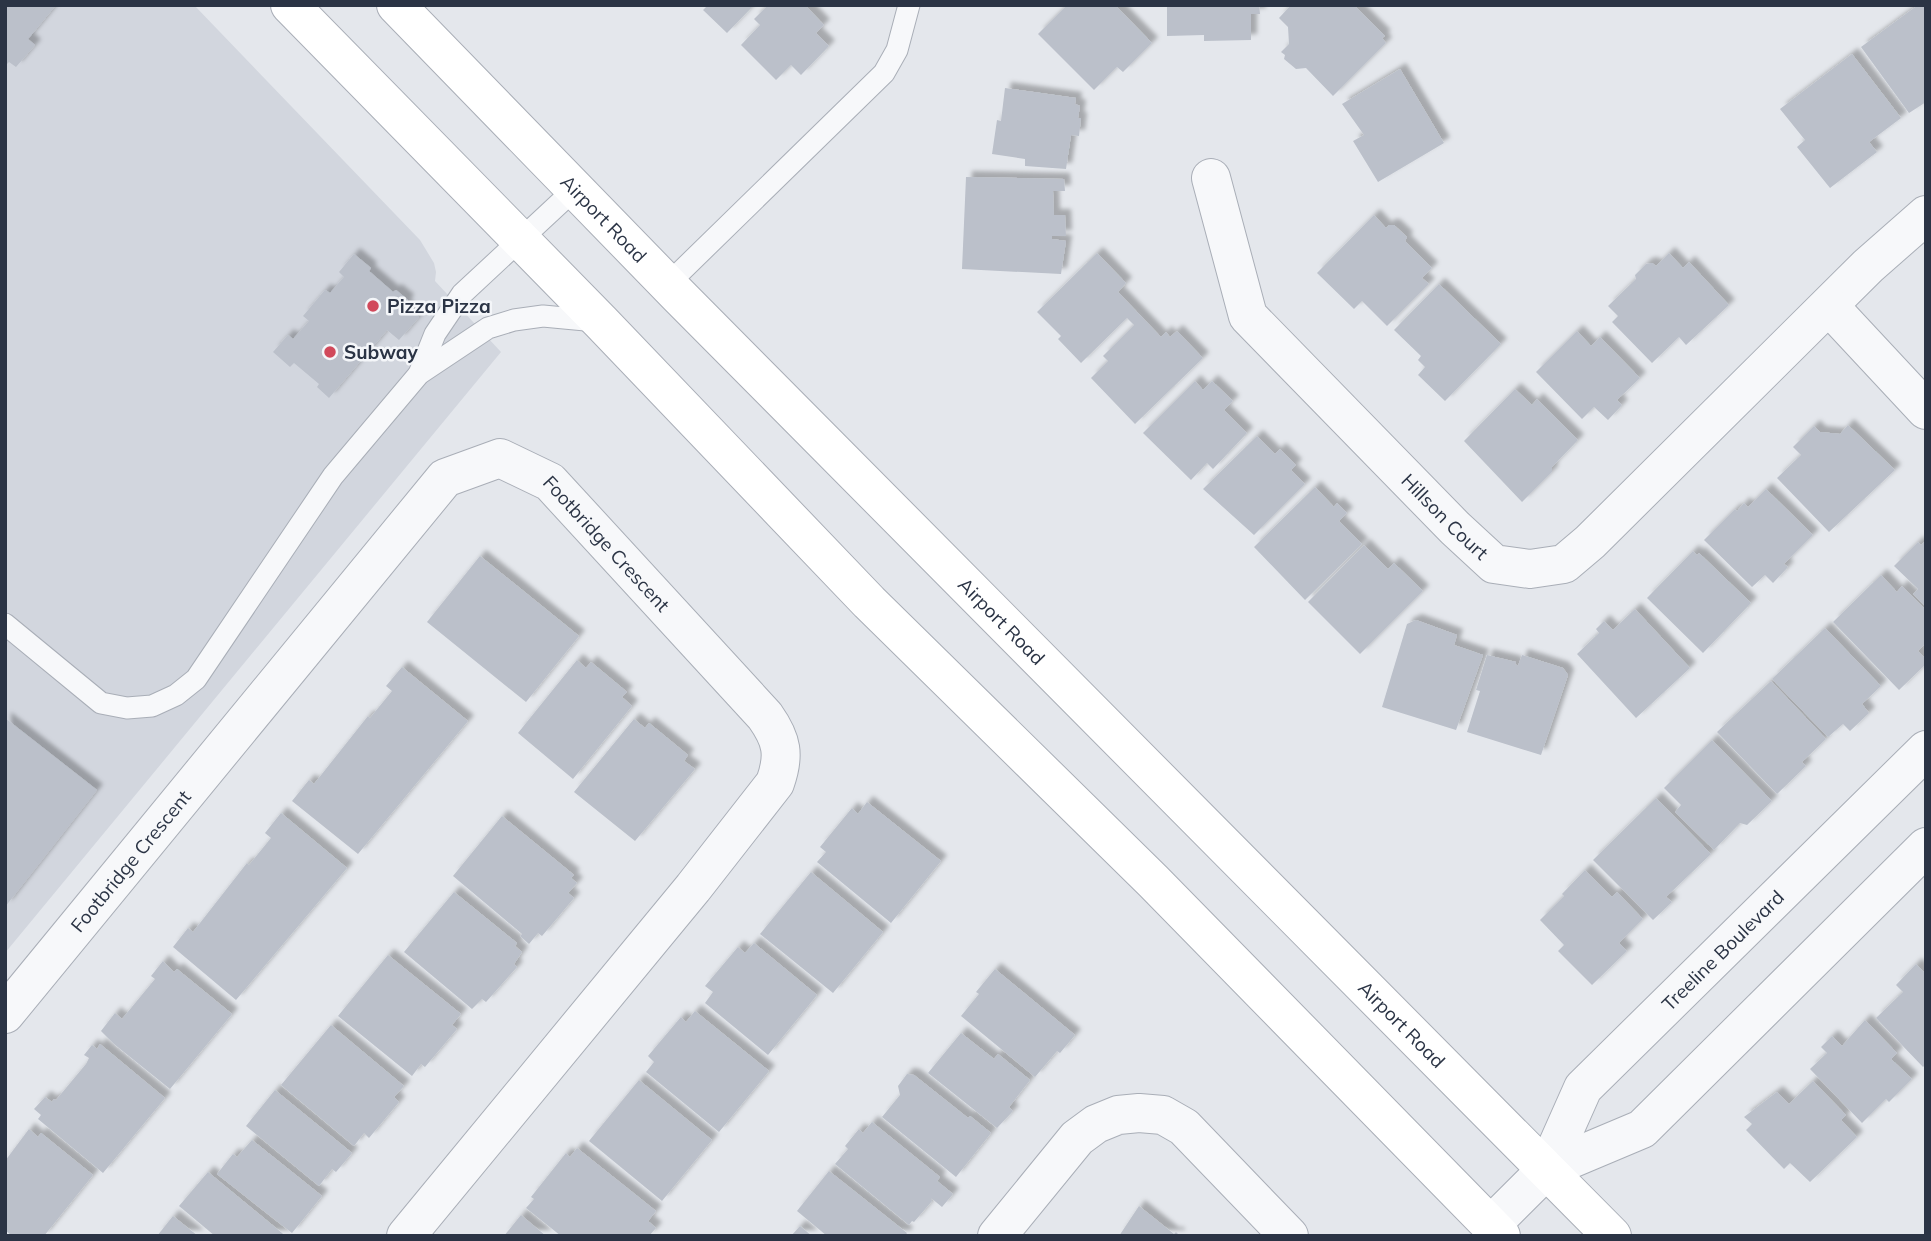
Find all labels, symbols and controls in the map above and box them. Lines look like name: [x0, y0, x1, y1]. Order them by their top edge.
street label: Airport Road: [556, 170, 652, 268]
place label: Pizza Pizza: [387, 294, 491, 318]
marker: Pizza Pizza: [365, 298, 381, 314]
place label: Subway: [344, 340, 418, 364]
marker: Subway: [322, 344, 338, 360]
street label: Hillson Court: [1396, 468, 1494, 565]
street label: Footbridge Crescent: [538, 470, 675, 617]
street label: Airport Road: [953, 572, 1050, 670]
street label: Footbridge Crescent: [65, 785, 196, 937]
street label: Treeline Boulevard: [1657, 885, 1789, 1016]
street label: Airport Road: [1353, 976, 1450, 1073]

